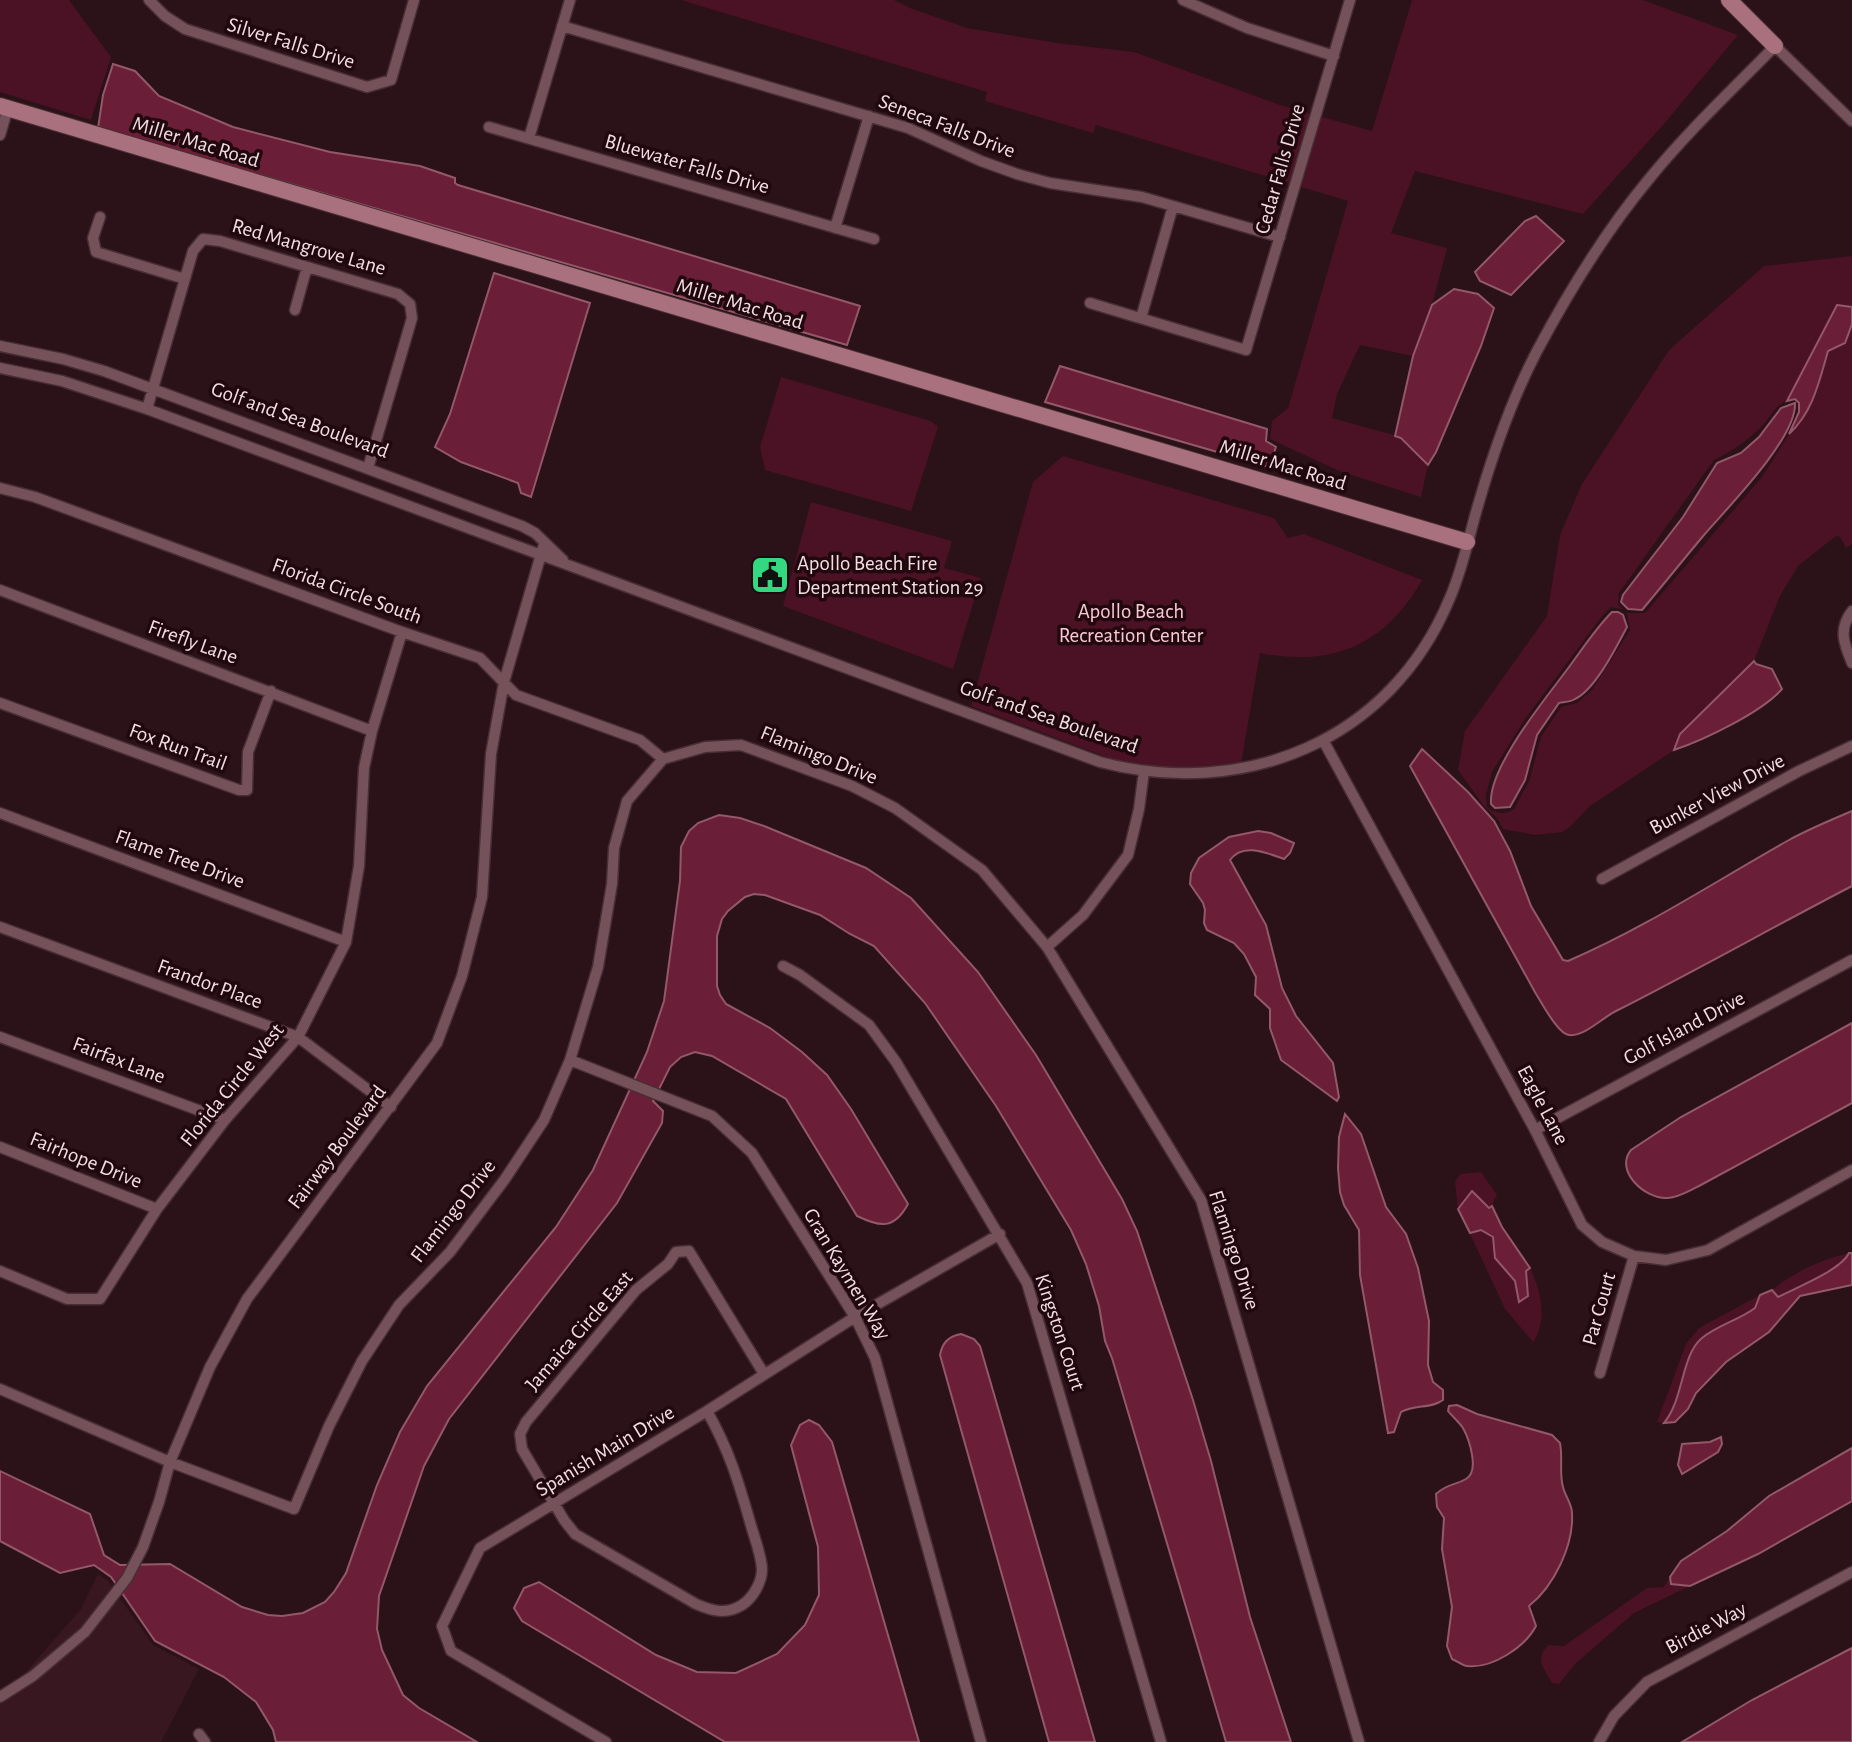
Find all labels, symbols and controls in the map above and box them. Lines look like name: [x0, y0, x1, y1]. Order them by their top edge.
street label: Silver Falls Drive: [225, 14, 357, 72]
street label: Seneca Falls Drive: [876, 90, 1018, 162]
street label: Cedar Falls Drive: [1251, 102, 1309, 236]
street label: Miller Mac Road: [130, 113, 262, 171]
street label: Bluewater Falls Drive: [602, 130, 772, 198]
street label: Red Mangrove Lane: [230, 215, 388, 279]
street label: Miller Mac Road: [674, 275, 806, 333]
street label: Golf and Sea Boulevard: [208, 378, 392, 462]
street label: Miller Mac Road: [1217, 436, 1349, 494]
place label: Apollo Beach Fire Department Station 29: [797, 553, 983, 598]
street label: Florida Circle South: [269, 554, 425, 628]
public building icon: Apollo Beach Fire Department Station 29: [749, 554, 791, 596]
park label: Apollo Beach Recreation Center: [1059, 601, 1204, 646]
street label: Firefly Lane: [145, 616, 241, 668]
street label: Golf and Sea Boulevard: [957, 677, 1141, 757]
street label: Fox Run Trail: [126, 720, 230, 774]
street label: Flamingo Drive: [757, 722, 881, 788]
street label: Bunker View Drive: [1646, 750, 1788, 838]
street label: Flame Tree Drive: [113, 826, 247, 892]
street label: Frandor Place: [155, 955, 265, 1013]
street label: Golf Island Drive: [1620, 987, 1748, 1069]
street label: Florida Circle West: [176, 1019, 288, 1150]
street label: Fairfax Lane: [70, 1033, 168, 1087]
street label: Eagle Lane: [1513, 1062, 1573, 1148]
street label: Fairway Boulevard: [284, 1081, 390, 1213]
street label: Fairhope Drive: [27, 1128, 145, 1192]
street label: Flamingo Drive: [406, 1156, 500, 1266]
street label: Flamingo Drive: [1205, 1188, 1263, 1312]
street label: Gran Kaymen Way: [800, 1205, 894, 1343]
street label: Jamaica Circle East: [521, 1267, 637, 1395]
street label: Par Court: [1579, 1270, 1619, 1348]
street label: Kingston Court: [1031, 1271, 1089, 1393]
street label: Spanish Main Drive: [532, 1401, 678, 1501]
street label: Birdie Way: [1662, 1598, 1750, 1658]

